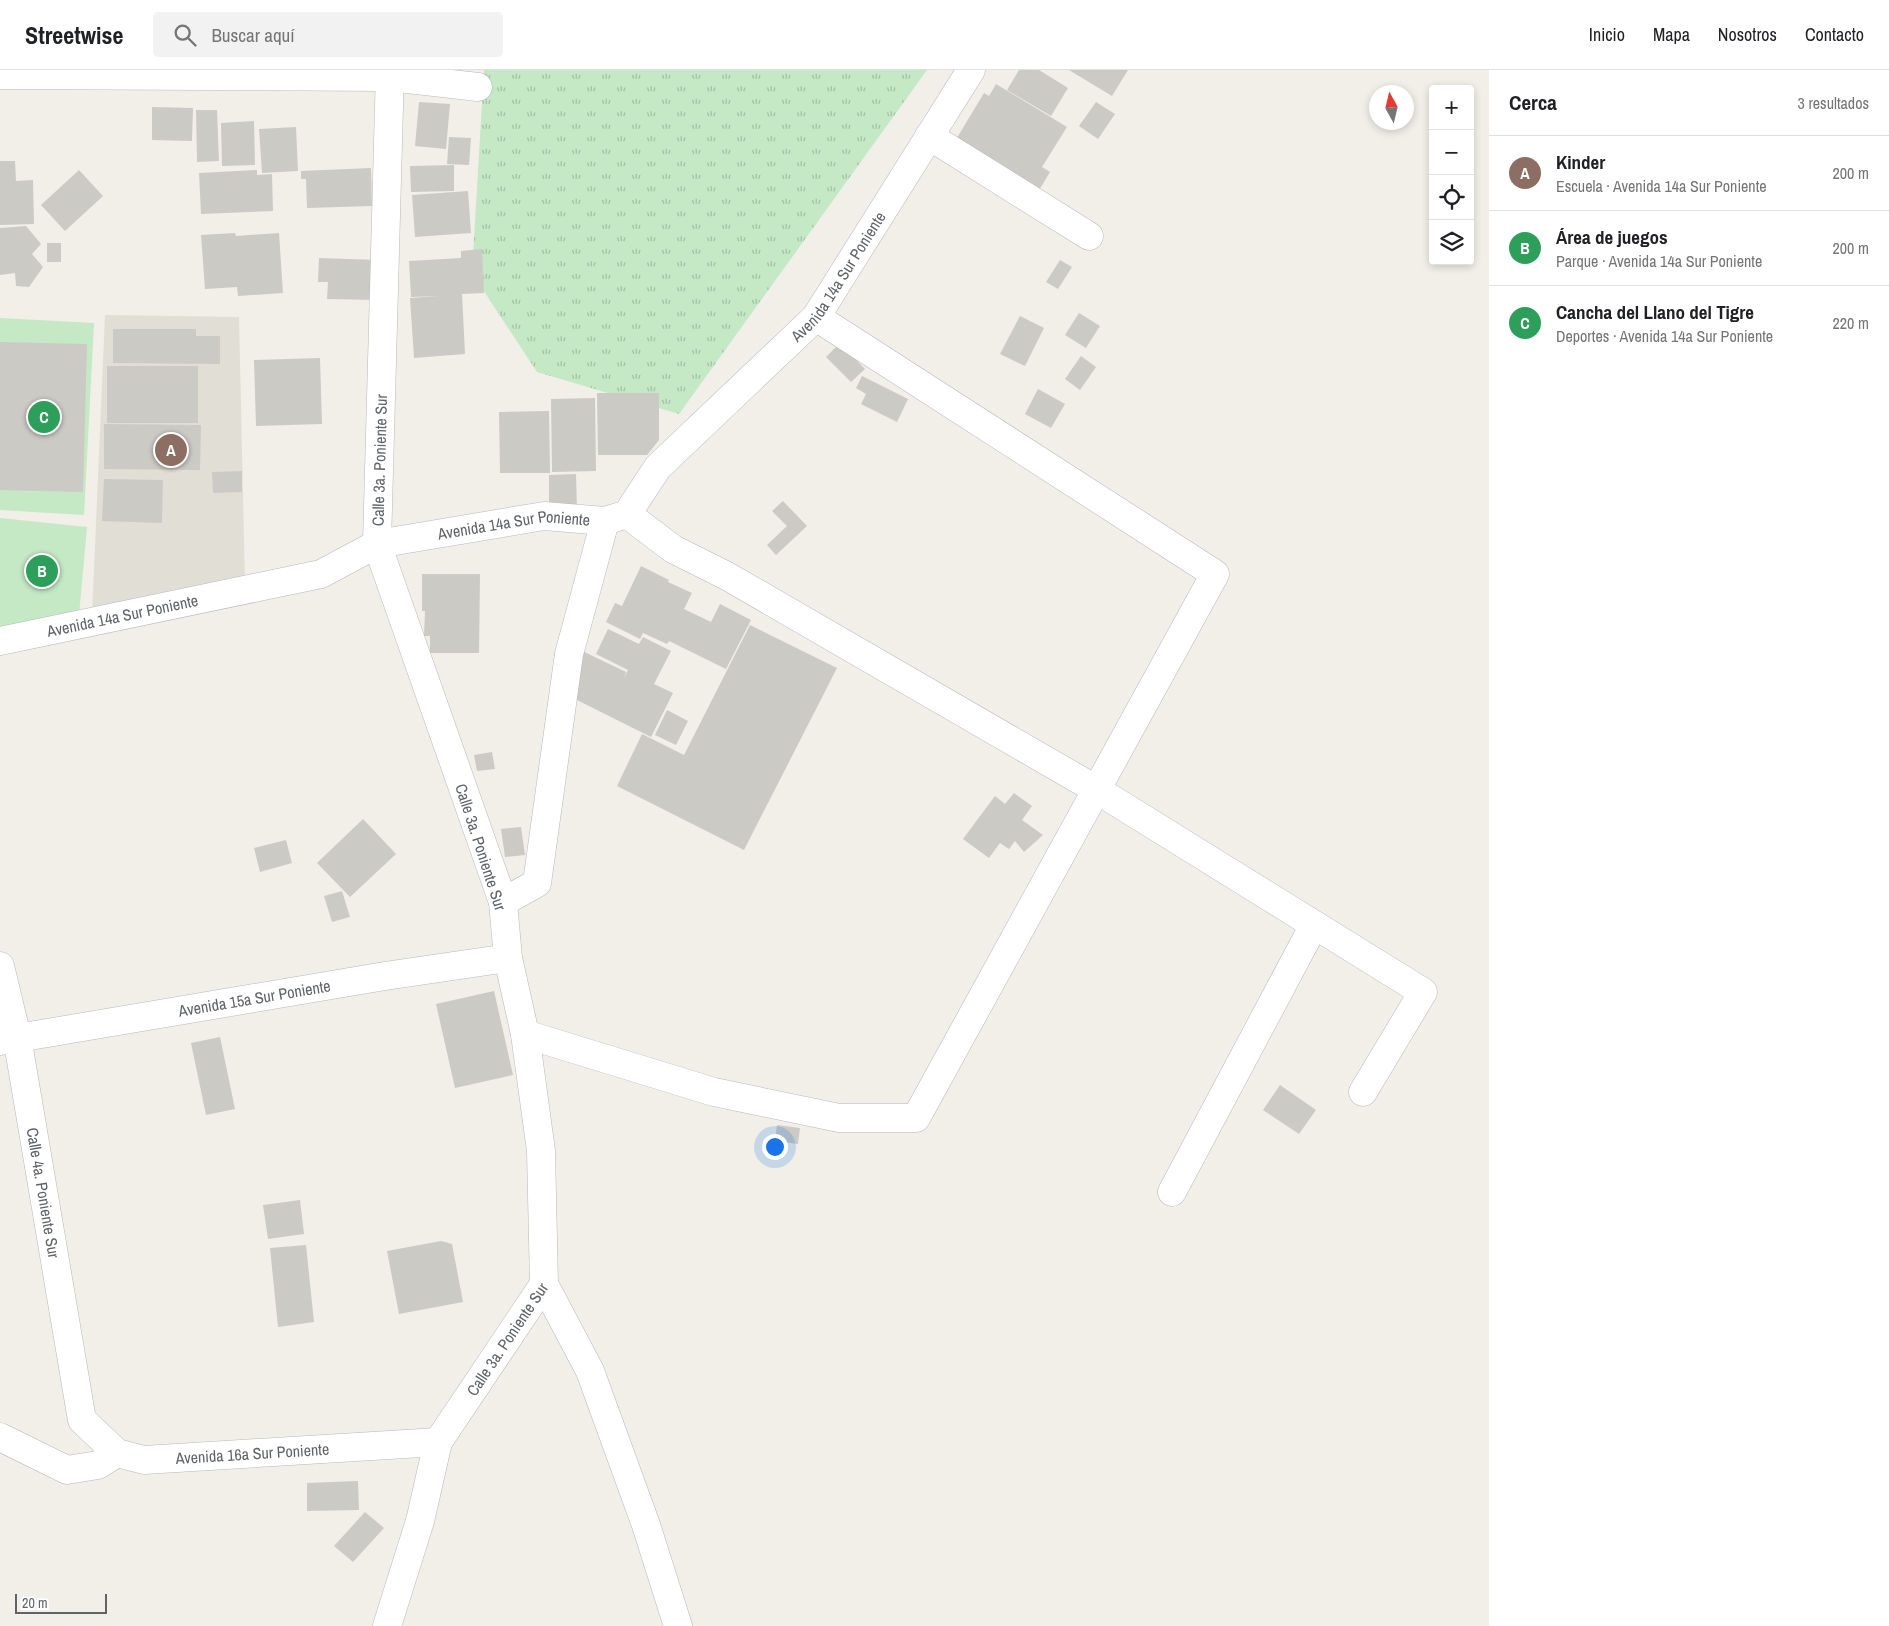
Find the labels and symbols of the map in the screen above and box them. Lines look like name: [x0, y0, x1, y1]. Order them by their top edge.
north arrow: [1369, 85, 1414, 130]
street label: Avenida 14a Sur Poniente: [785, 207, 891, 347]
street label: Calle 3a. Poniente Sur: [366, 393, 392, 526]
pin: C: [28, 398, 60, 436]
pin: A: [155, 431, 187, 469]
street label: Avenida 14a Sur Poniente: [435, 505, 591, 545]
pin: B: [26, 552, 58, 590]
street label: Avenida 14a Sur Poniente: [44, 589, 200, 642]
street label: Calle 3a. Poniente Sur: [450, 781, 512, 914]
street label: Avenida 15a Sur Poniente: [176, 974, 332, 1022]
street label: Calle 4a. Poniente Sur: [22, 1126, 65, 1260]
your location: [762, 1134, 788, 1160]
street label: Calle 3a. Poniente Sur: [461, 1278, 553, 1400]
street label: Avenida 16a Sur Poniente: [174, 1438, 330, 1469]
scale bar: [15, 1591, 108, 1614]

